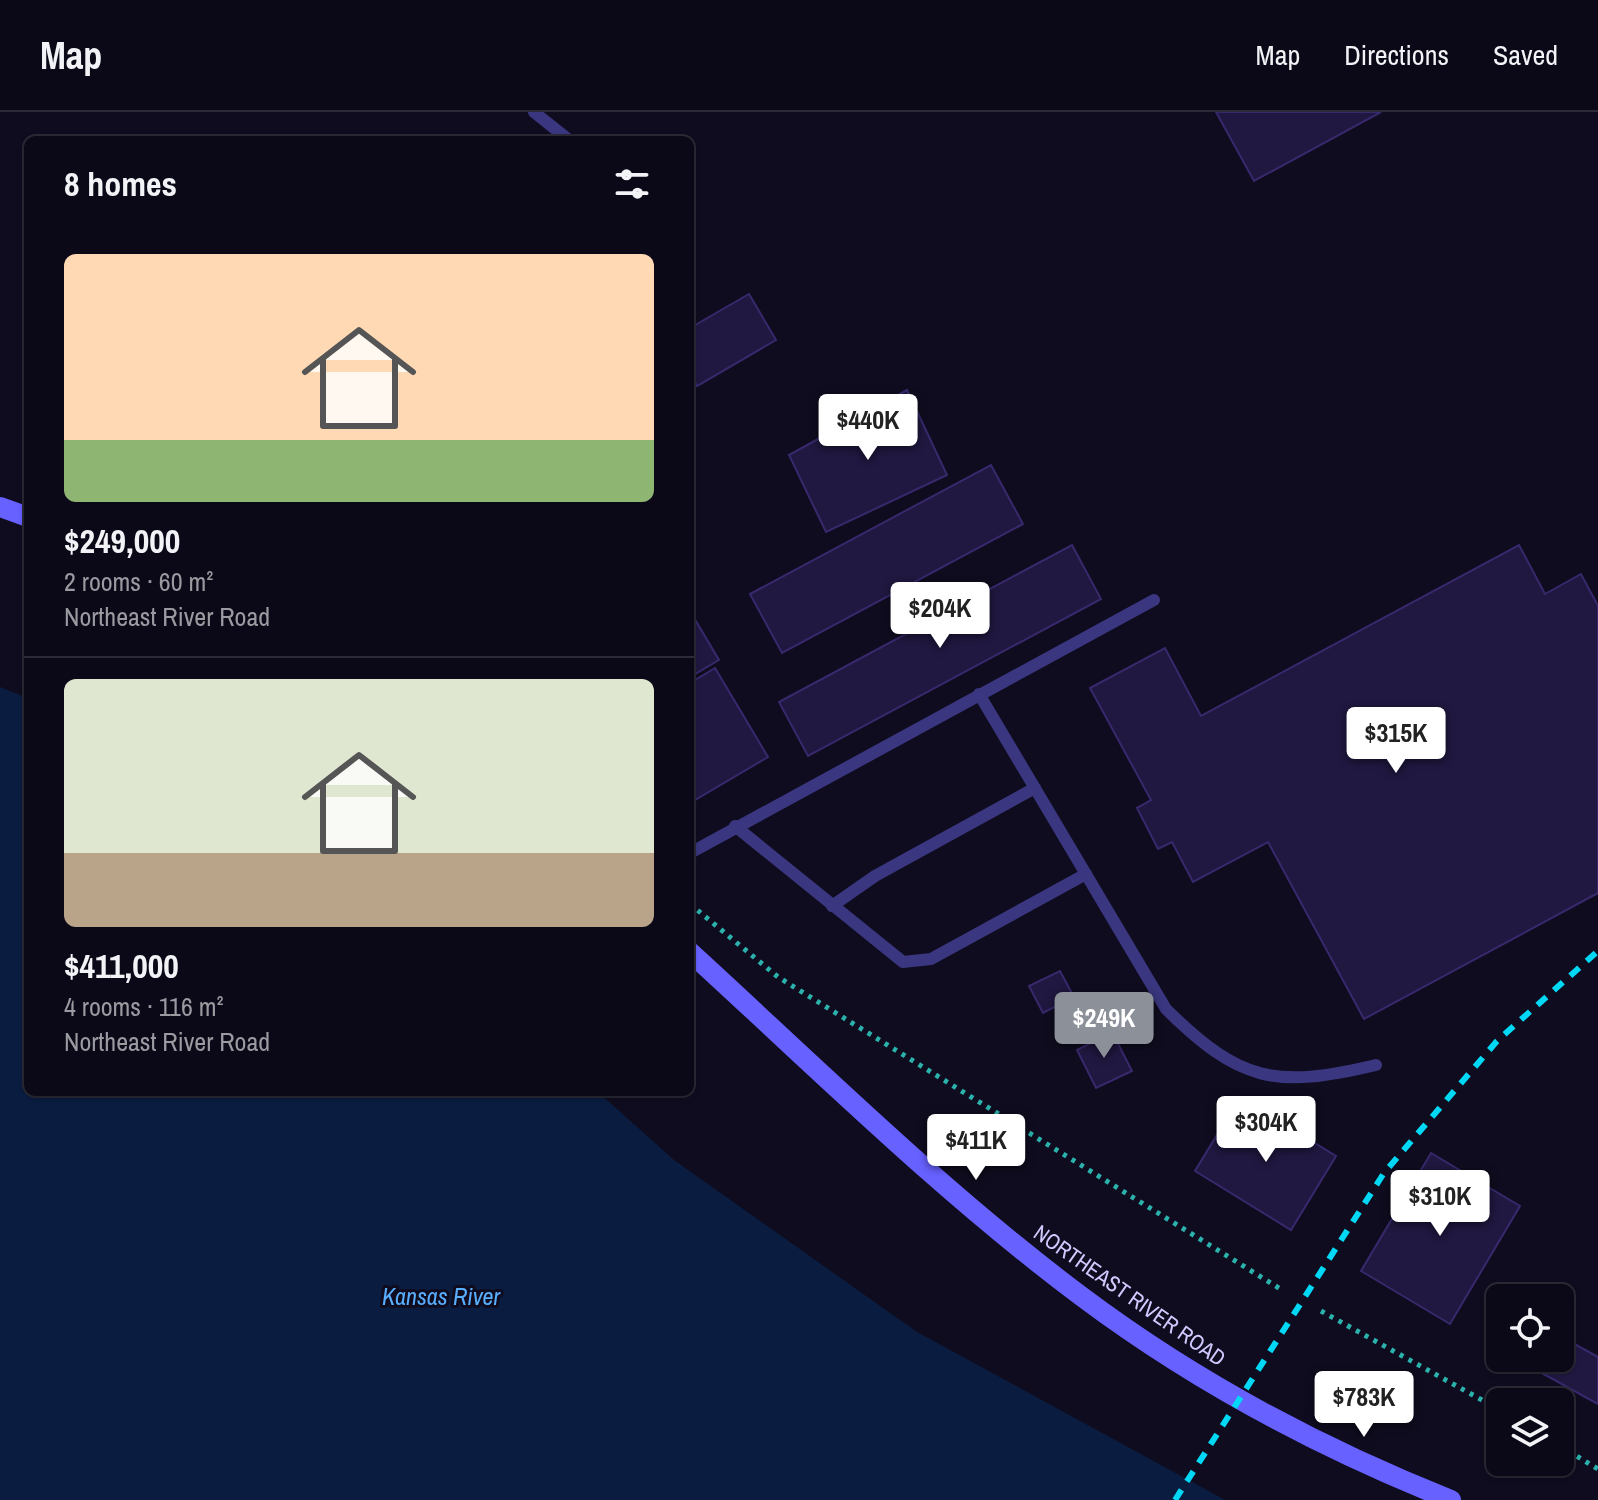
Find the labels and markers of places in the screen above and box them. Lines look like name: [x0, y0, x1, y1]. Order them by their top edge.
pin: $440K: [812, 394, 924, 462]
pin: $204K: [884, 582, 996, 650]
pin: $315K: [1340, 707, 1452, 775]
pin: $249K: [1048, 992, 1160, 1060]
pin: $304K: [1210, 1096, 1322, 1164]
pin: $411K: [920, 1114, 1032, 1182]
pin: $310K: [1384, 1170, 1496, 1238]
pin: $783K: [1308, 1371, 1420, 1439]

